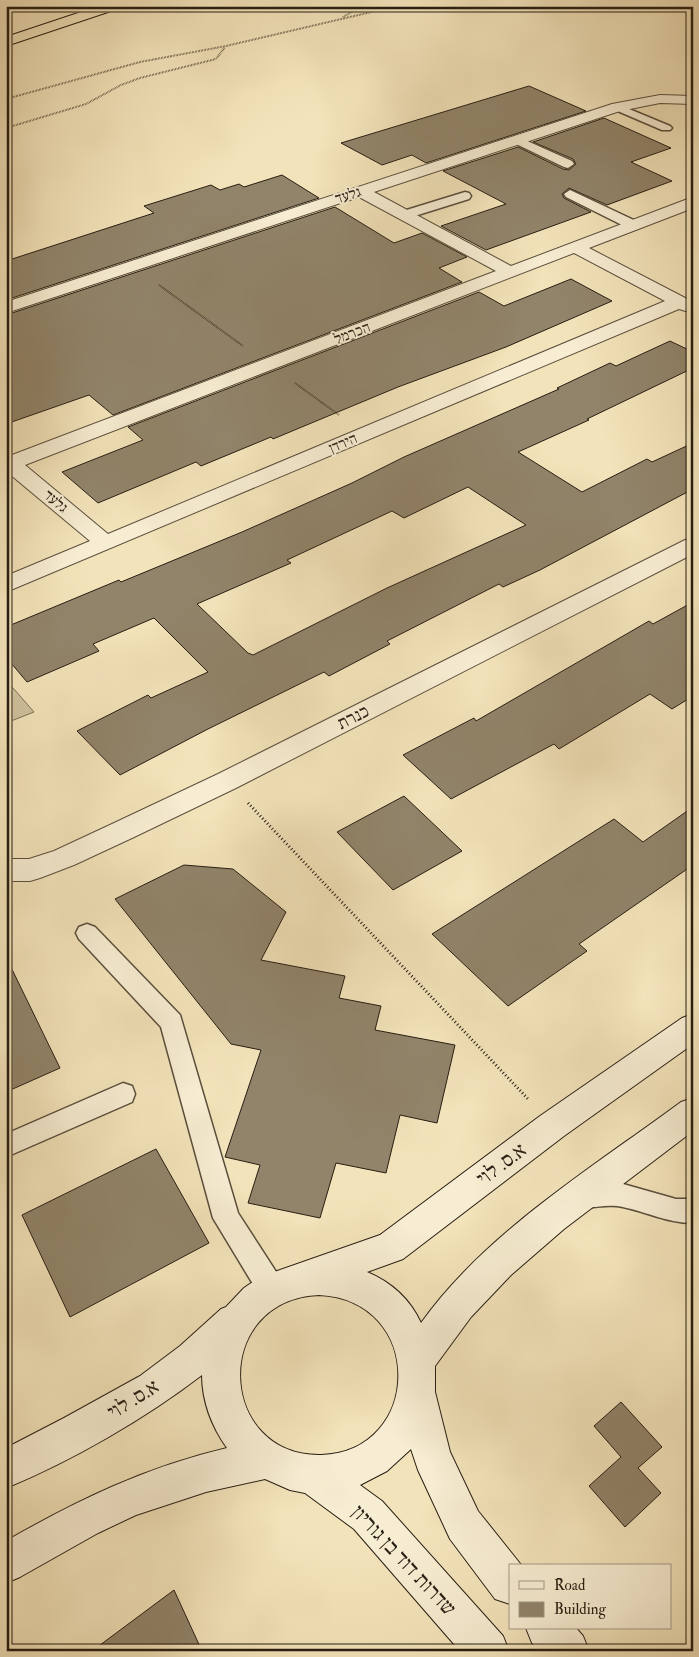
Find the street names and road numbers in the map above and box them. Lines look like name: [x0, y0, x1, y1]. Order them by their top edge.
street label: גלעד: [333, 182, 364, 209]
street label: הכרמל: [331, 318, 373, 349]
street label: הירדן: [326, 429, 360, 458]
street label: גלעד: [40, 486, 72, 517]
street label: כנרת: [333, 700, 373, 735]
street label: א.ס. לוי: [471, 1137, 532, 1192]
street label: א.ס. לוי: [102, 1373, 164, 1426]
street label: שדרות דוד בן גוריון: [345, 1499, 462, 1621]

